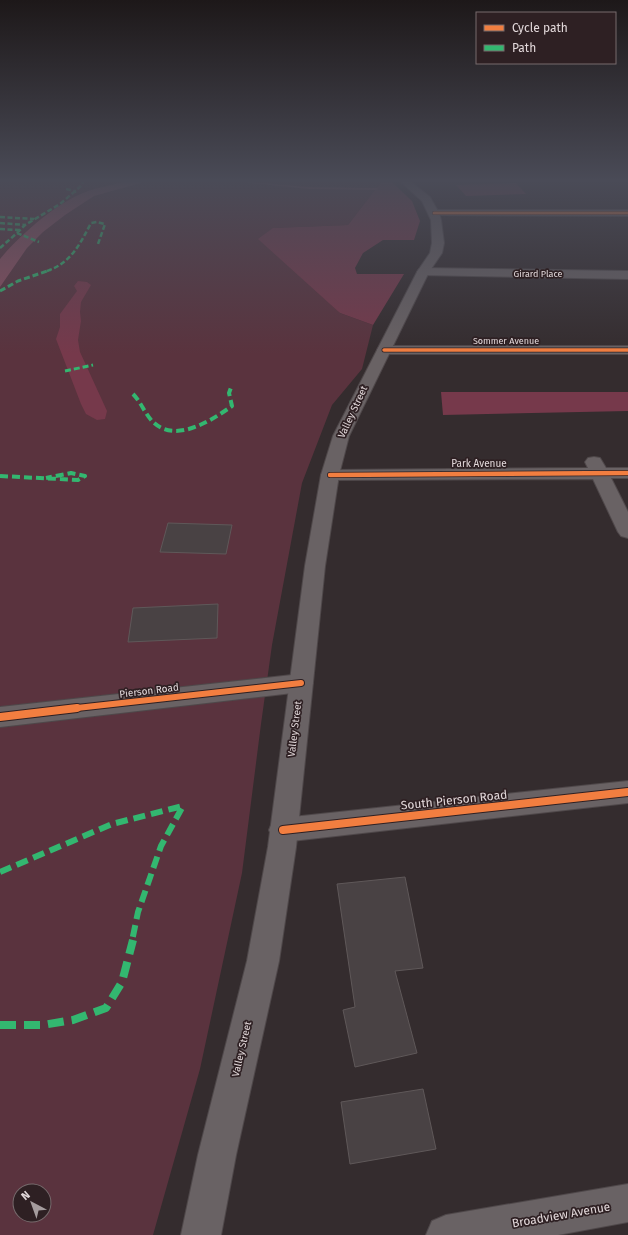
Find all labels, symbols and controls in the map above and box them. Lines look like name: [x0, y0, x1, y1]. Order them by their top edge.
legend: [476, 12, 616, 64]
text: Cycle path: [512, 21, 568, 35]
text: Path: [512, 41, 536, 55]
street label: Girard Place: [514, 269, 563, 279]
street label: Sommer Avenue: [473, 336, 539, 346]
street label: Valley Street: [336, 384, 371, 440]
street label: Park Avenue: [451, 458, 507, 470]
street label: Pierson Road: [119, 681, 179, 701]
street label: Valley Street: [286, 700, 304, 758]
street label: South Pierson Road: [400, 787, 508, 813]
street label: Valley Street: [230, 1020, 254, 1078]
north arrow: [12, 1183, 52, 1223]
text: N: [19, 1189, 33, 1203]
street label: Broadview Avenue: [511, 1199, 611, 1231]

